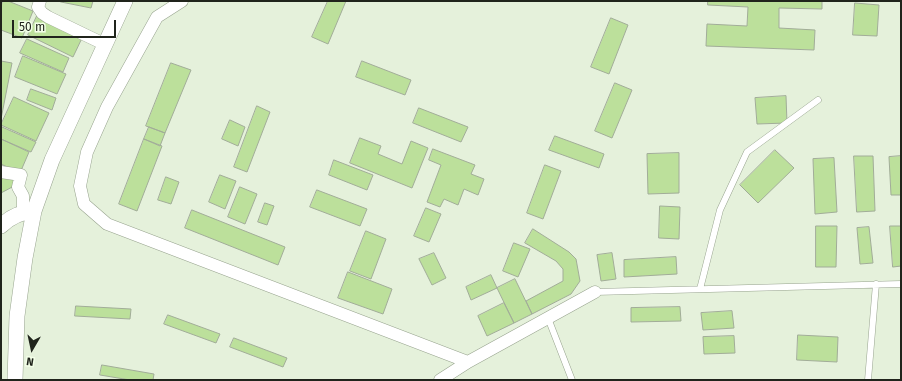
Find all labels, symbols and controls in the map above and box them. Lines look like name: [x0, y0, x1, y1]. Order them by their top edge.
scale bar: [14, 12, 118, 38]
text: 50 m: [19, 20, 45, 34]
north arrow: [12, 329, 52, 369]
text: N: [25, 354, 35, 368]

